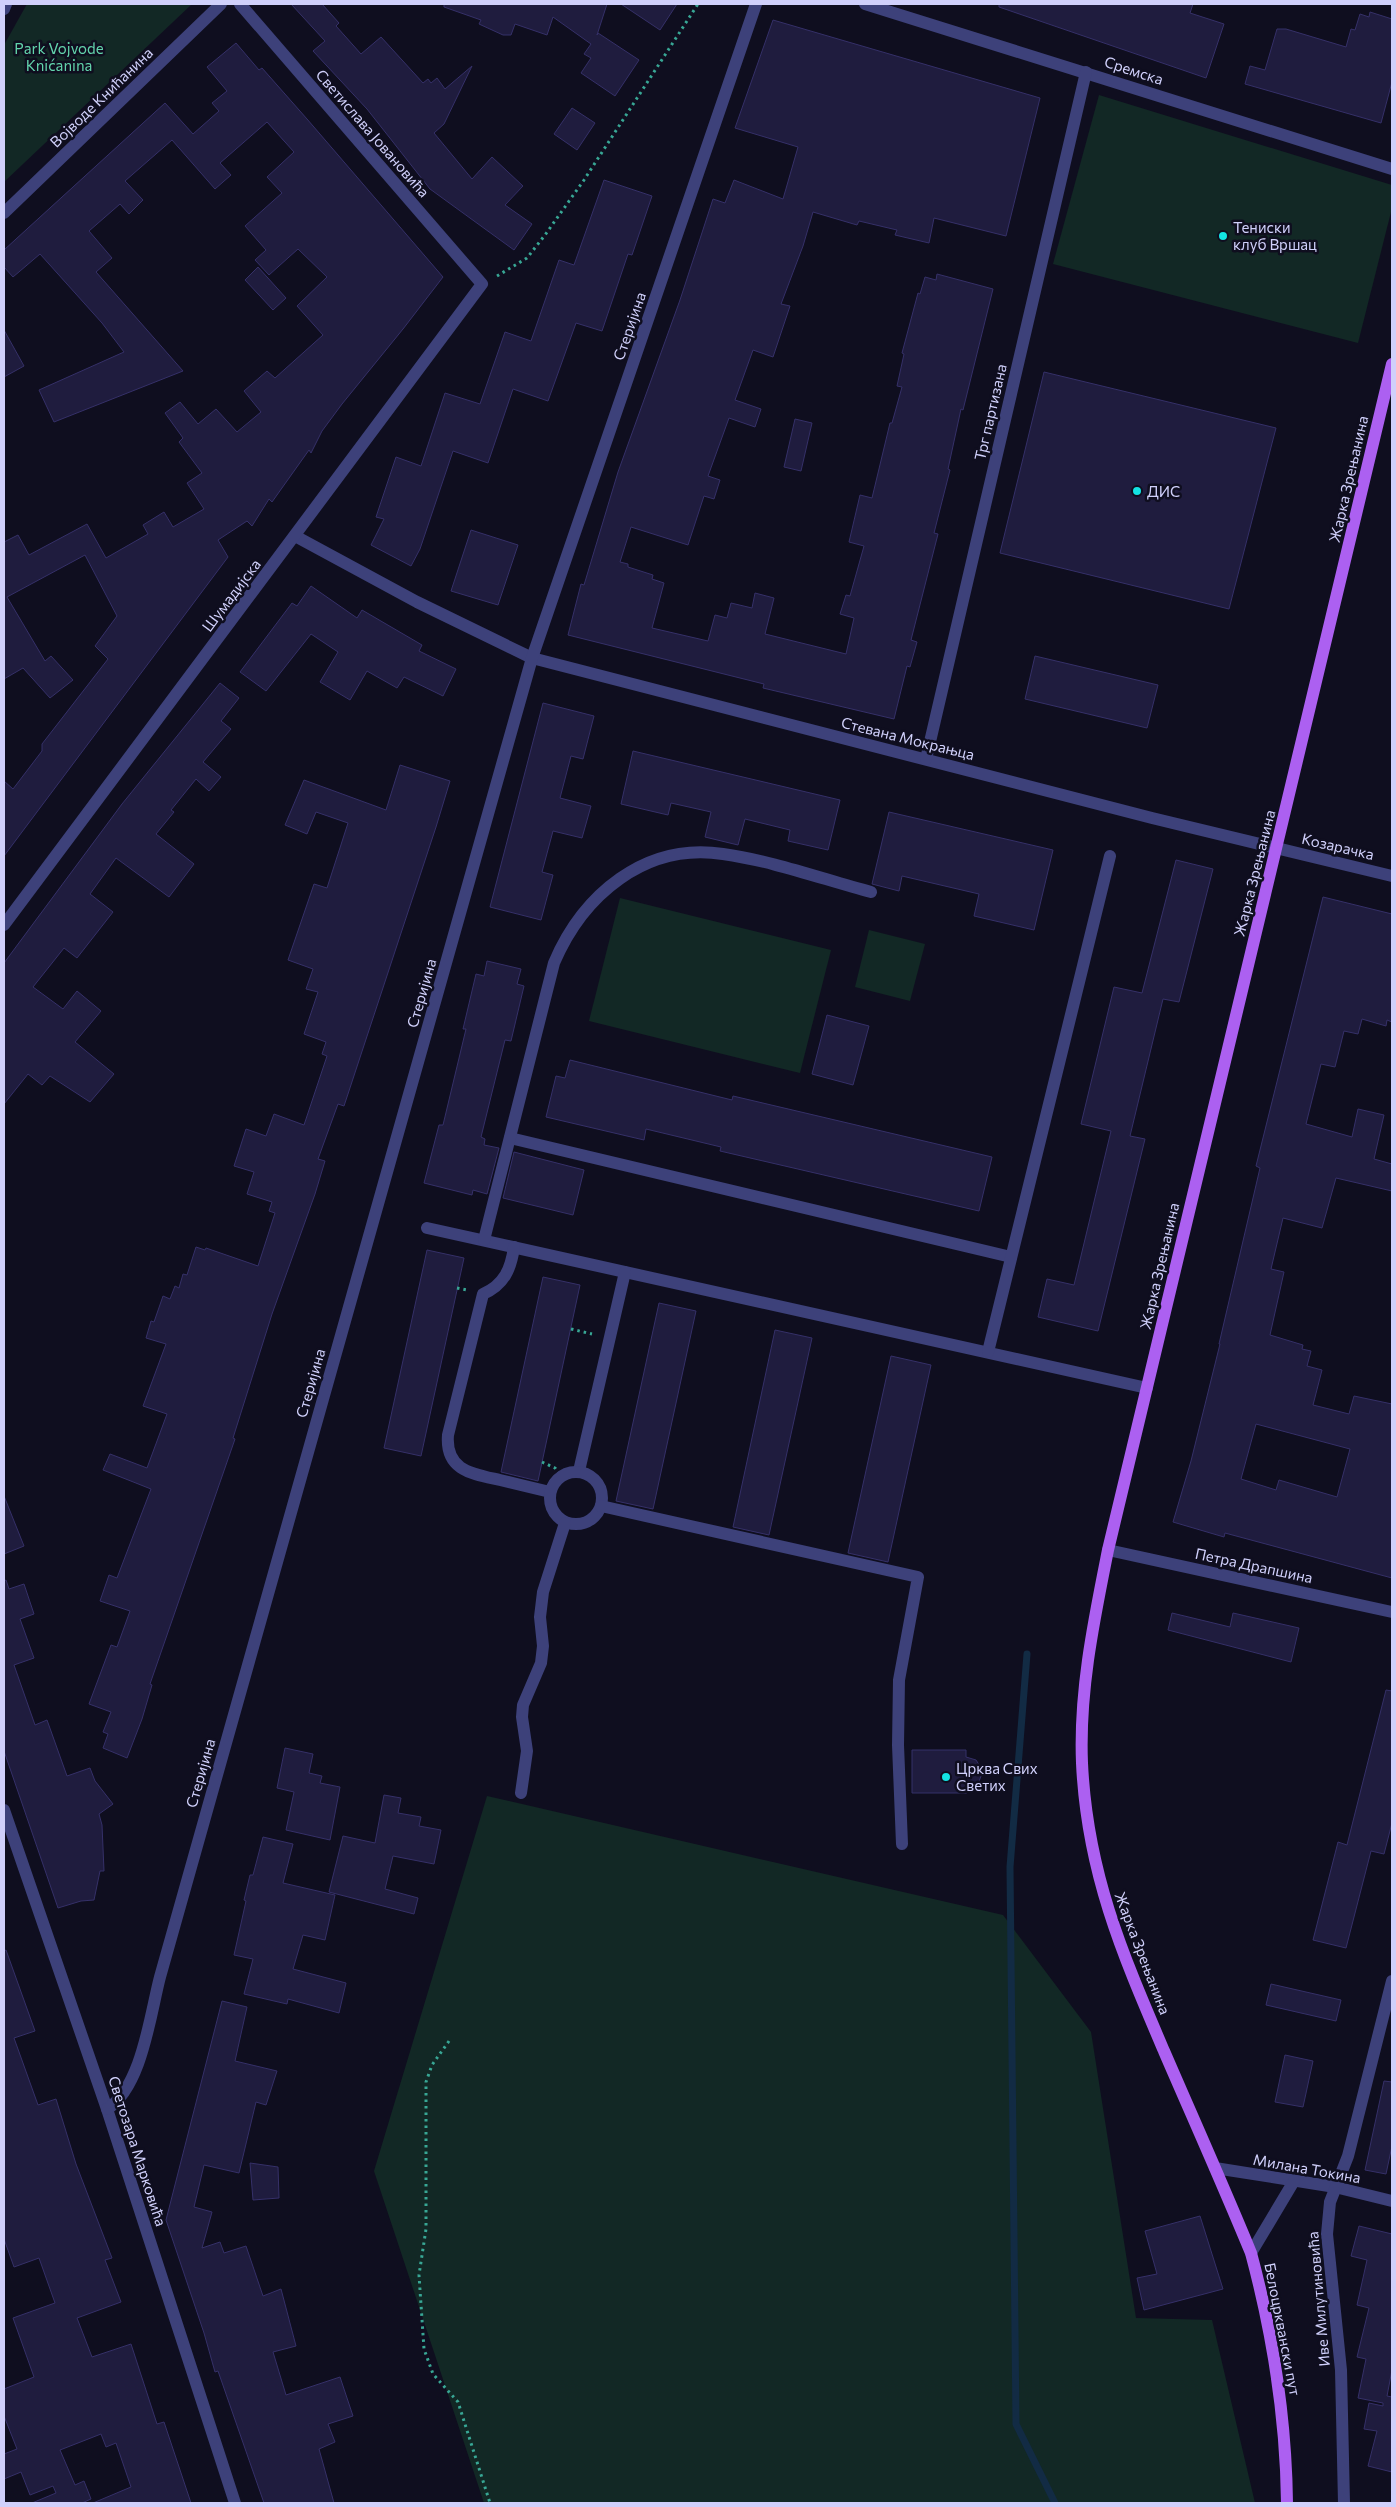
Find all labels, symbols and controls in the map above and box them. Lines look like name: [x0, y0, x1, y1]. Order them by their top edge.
park label: Park Vojvode Knićanina: [14, 39, 104, 74]
street label: Војводе Книћанина: [46, 43, 156, 151]
street label: Сремска: [1102, 52, 1166, 88]
street label: Светислава Јовановића: [312, 65, 434, 201]
place label: Тениски клуб Вршац: [1233, 218, 1317, 253]
marker: Тениски клуб Вршац: [1217, 230, 1229, 242]
street label: Стеријина: [609, 289, 649, 363]
street label: Трг партизана: [970, 362, 1010, 462]
street label: Жарка Зрењанина: [1325, 414, 1371, 544]
place label: ДИС: [1147, 482, 1180, 500]
marker: ДИС: [1131, 485, 1143, 497]
street label: Шумадијска: [198, 555, 264, 635]
street label: Стевана Мокрањца: [839, 713, 977, 763]
street label: Жарка Зрењанина: [1230, 808, 1278, 938]
street label: Козарачка: [1300, 829, 1376, 863]
street label: Стеријина: [403, 956, 439, 1030]
street label: Жарка Зрењанина: [1136, 1201, 1182, 1331]
street label: Стеријина: [292, 1346, 328, 1420]
street label: Петра Драпшина: [1194, 1544, 1314, 1586]
street label: Стеријина: [182, 1736, 218, 1810]
place label: Црква Свих Светих: [956, 1759, 1038, 1794]
marker: Црква Свих Светих: [940, 1771, 952, 1783]
street label: Жарка Зрењанина: [1111, 1889, 1175, 2017]
street label: Светозара Марковића: [105, 2074, 171, 2228]
street label: Милана Токина: [1252, 2150, 1362, 2186]
street label: Иве Милутиновића: [1303, 2231, 1333, 2367]
street label: Белоцрквански пут: [1261, 2261, 1305, 2397]

